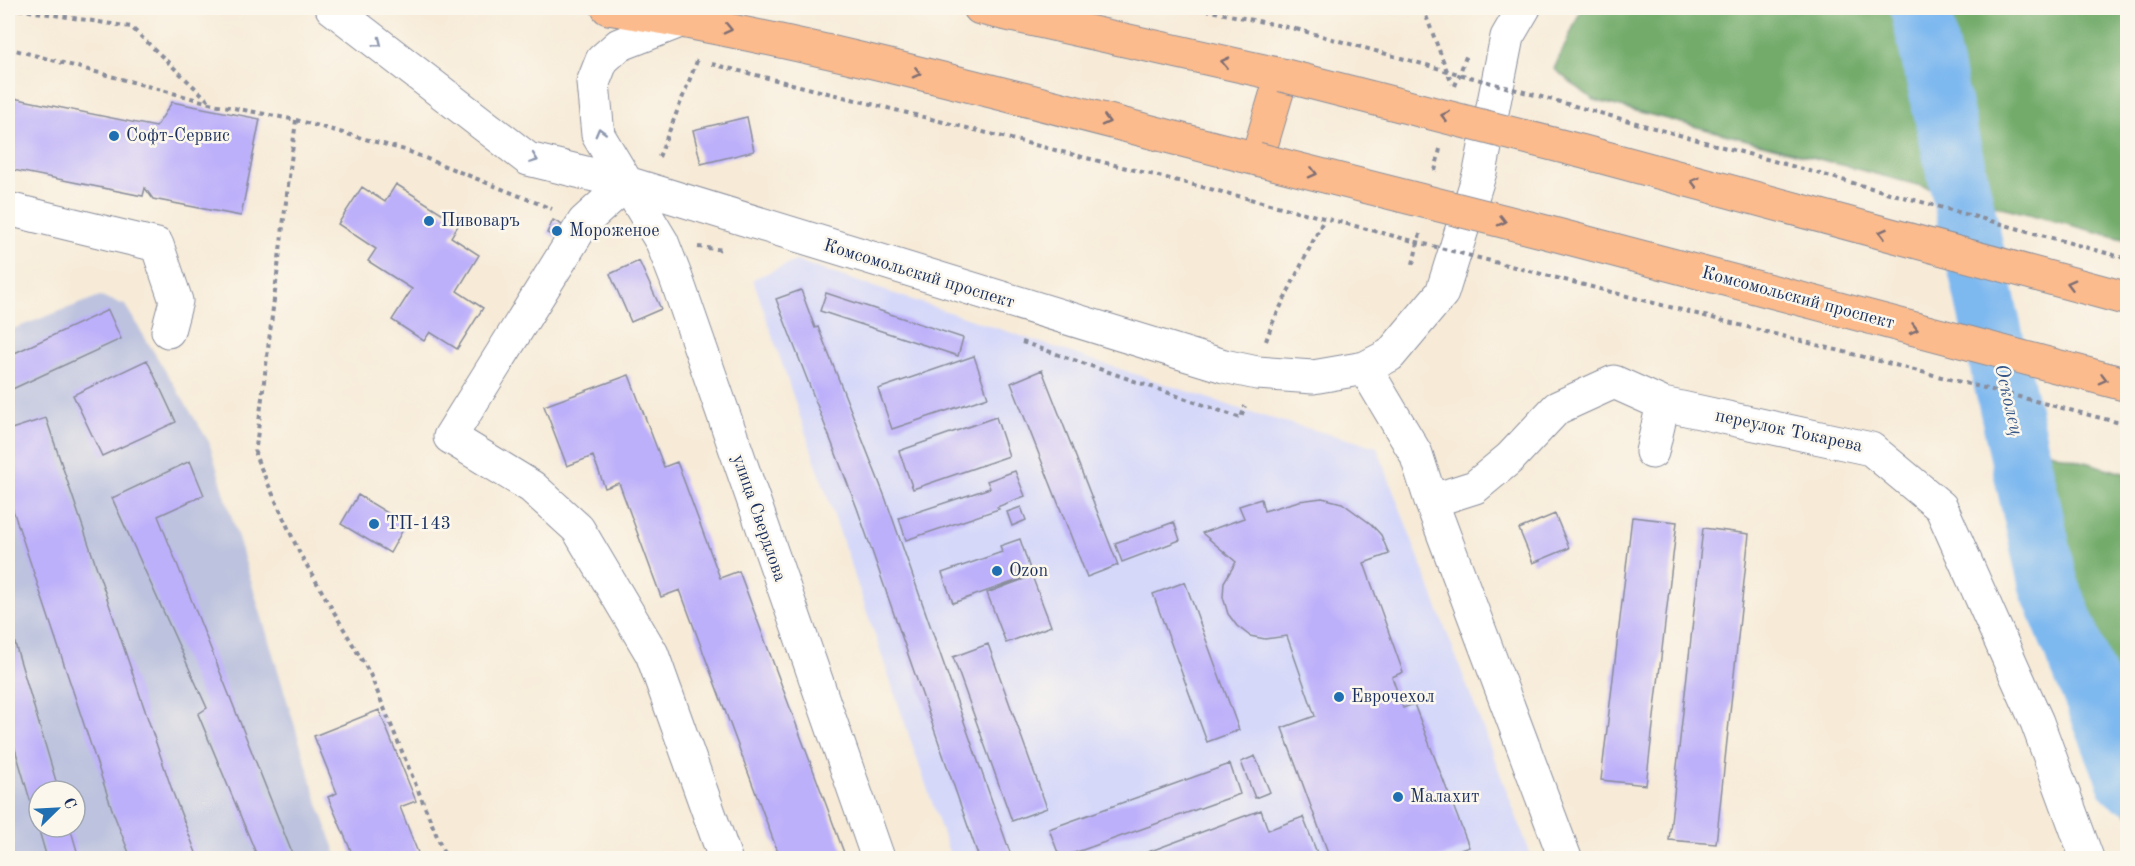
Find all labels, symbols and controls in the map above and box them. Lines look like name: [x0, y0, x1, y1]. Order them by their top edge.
one-way arrow: [722, 22, 732, 35]
one-way arrow: [371, 36, 382, 47]
one-way arrow: [1220, 56, 1230, 69]
one-way arrow: [912, 66, 922, 78]
one-way arrow: [1440, 111, 1450, 124]
one-way arrow: [1101, 113, 1111, 126]
place label: Софт-Сервис: [126, 127, 230, 146]
one-way arrow: [594, 128, 607, 138]
marker: Софт-Сервис: [107, 129, 121, 143]
one-way arrow: [528, 152, 539, 164]
one-way arrow: [1308, 166, 1318, 179]
one-way arrow: [1690, 177, 1700, 189]
place label: Пивоваръ: [441, 212, 520, 230]
one-way arrow: [1497, 213, 1507, 226]
marker: Пивоваръ: [422, 214, 436, 228]
place label: Мороженое: [569, 222, 660, 240]
marker: Мороженое: [550, 224, 564, 238]
one-way arrow: [1878, 228, 1888, 241]
street label: Комсомольский проспект: [821, 236, 1017, 312]
street label: Комсомольский проспект: [1700, 264, 1896, 332]
one-way arrow: [2066, 279, 2077, 291]
one-way arrow: [1909, 322, 1919, 334]
water label: Осколец: [1990, 362, 2026, 438]
one-way arrow: [2097, 372, 2108, 384]
street label: переулок Токарева: [1714, 407, 1864, 455]
street label: улица Свердлова: [729, 452, 789, 584]
place label: ТП-143: [386, 515, 451, 533]
marker: ТП-143: [367, 517, 381, 531]
place label: Ozon: [1009, 562, 1048, 580]
marker: Ozon: [990, 564, 1004, 578]
place label: Еврочехол: [1351, 688, 1435, 706]
marker: Еврочехол: [1332, 690, 1346, 704]
north arrow: [27, 779, 87, 839]
place label: Малахит: [1410, 788, 1479, 806]
marker: Малахит: [1391, 790, 1405, 804]
text: С: [59, 796, 78, 812]

